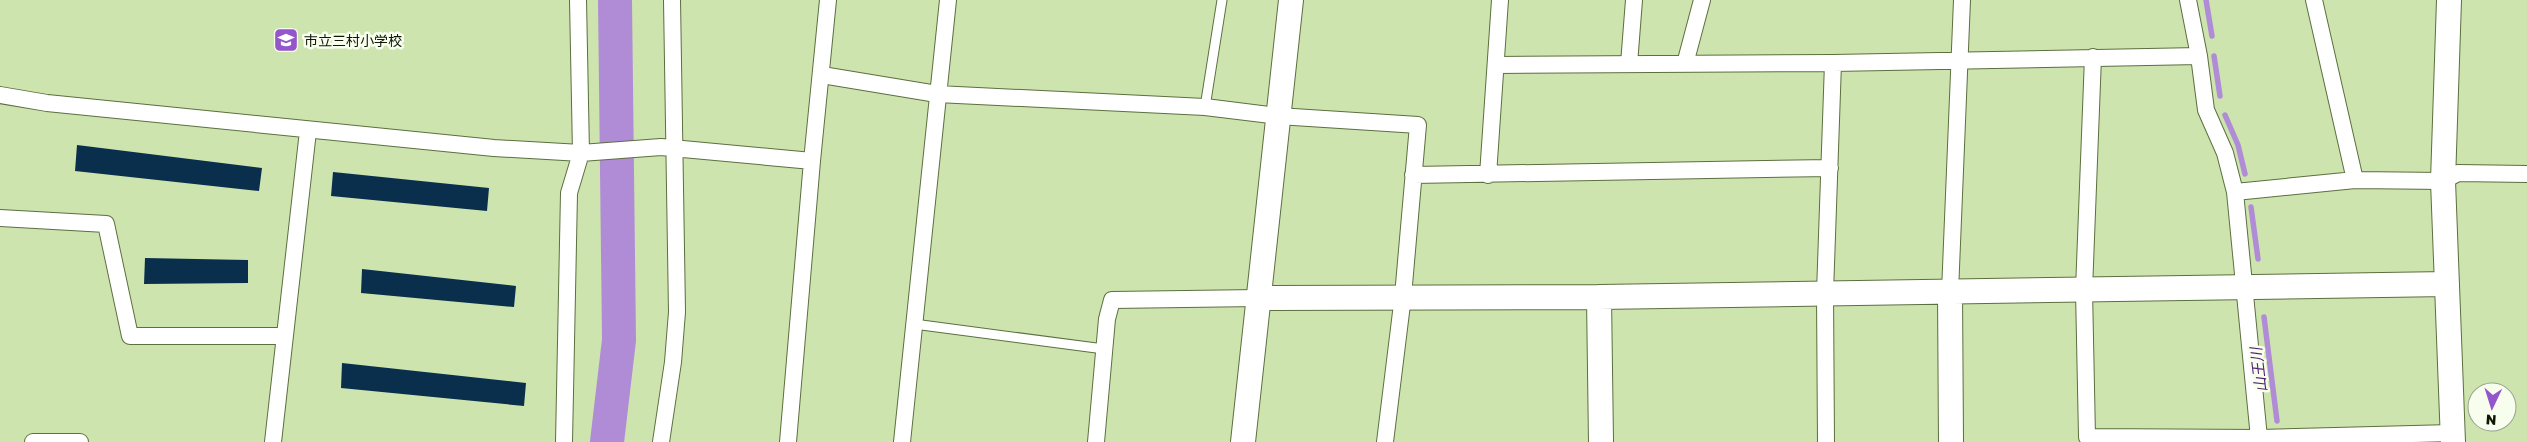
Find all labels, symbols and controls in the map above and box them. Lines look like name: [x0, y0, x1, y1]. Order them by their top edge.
school or university icon: 市立三村小学校: [273, 27, 299, 53]
place label: 市立三村小学校: [304, 32, 402, 49]
water label: 山王川: [2246, 345, 2270, 393]
north arrow: [2467, 382, 2517, 432]
text: N: [2485, 412, 2497, 429]

